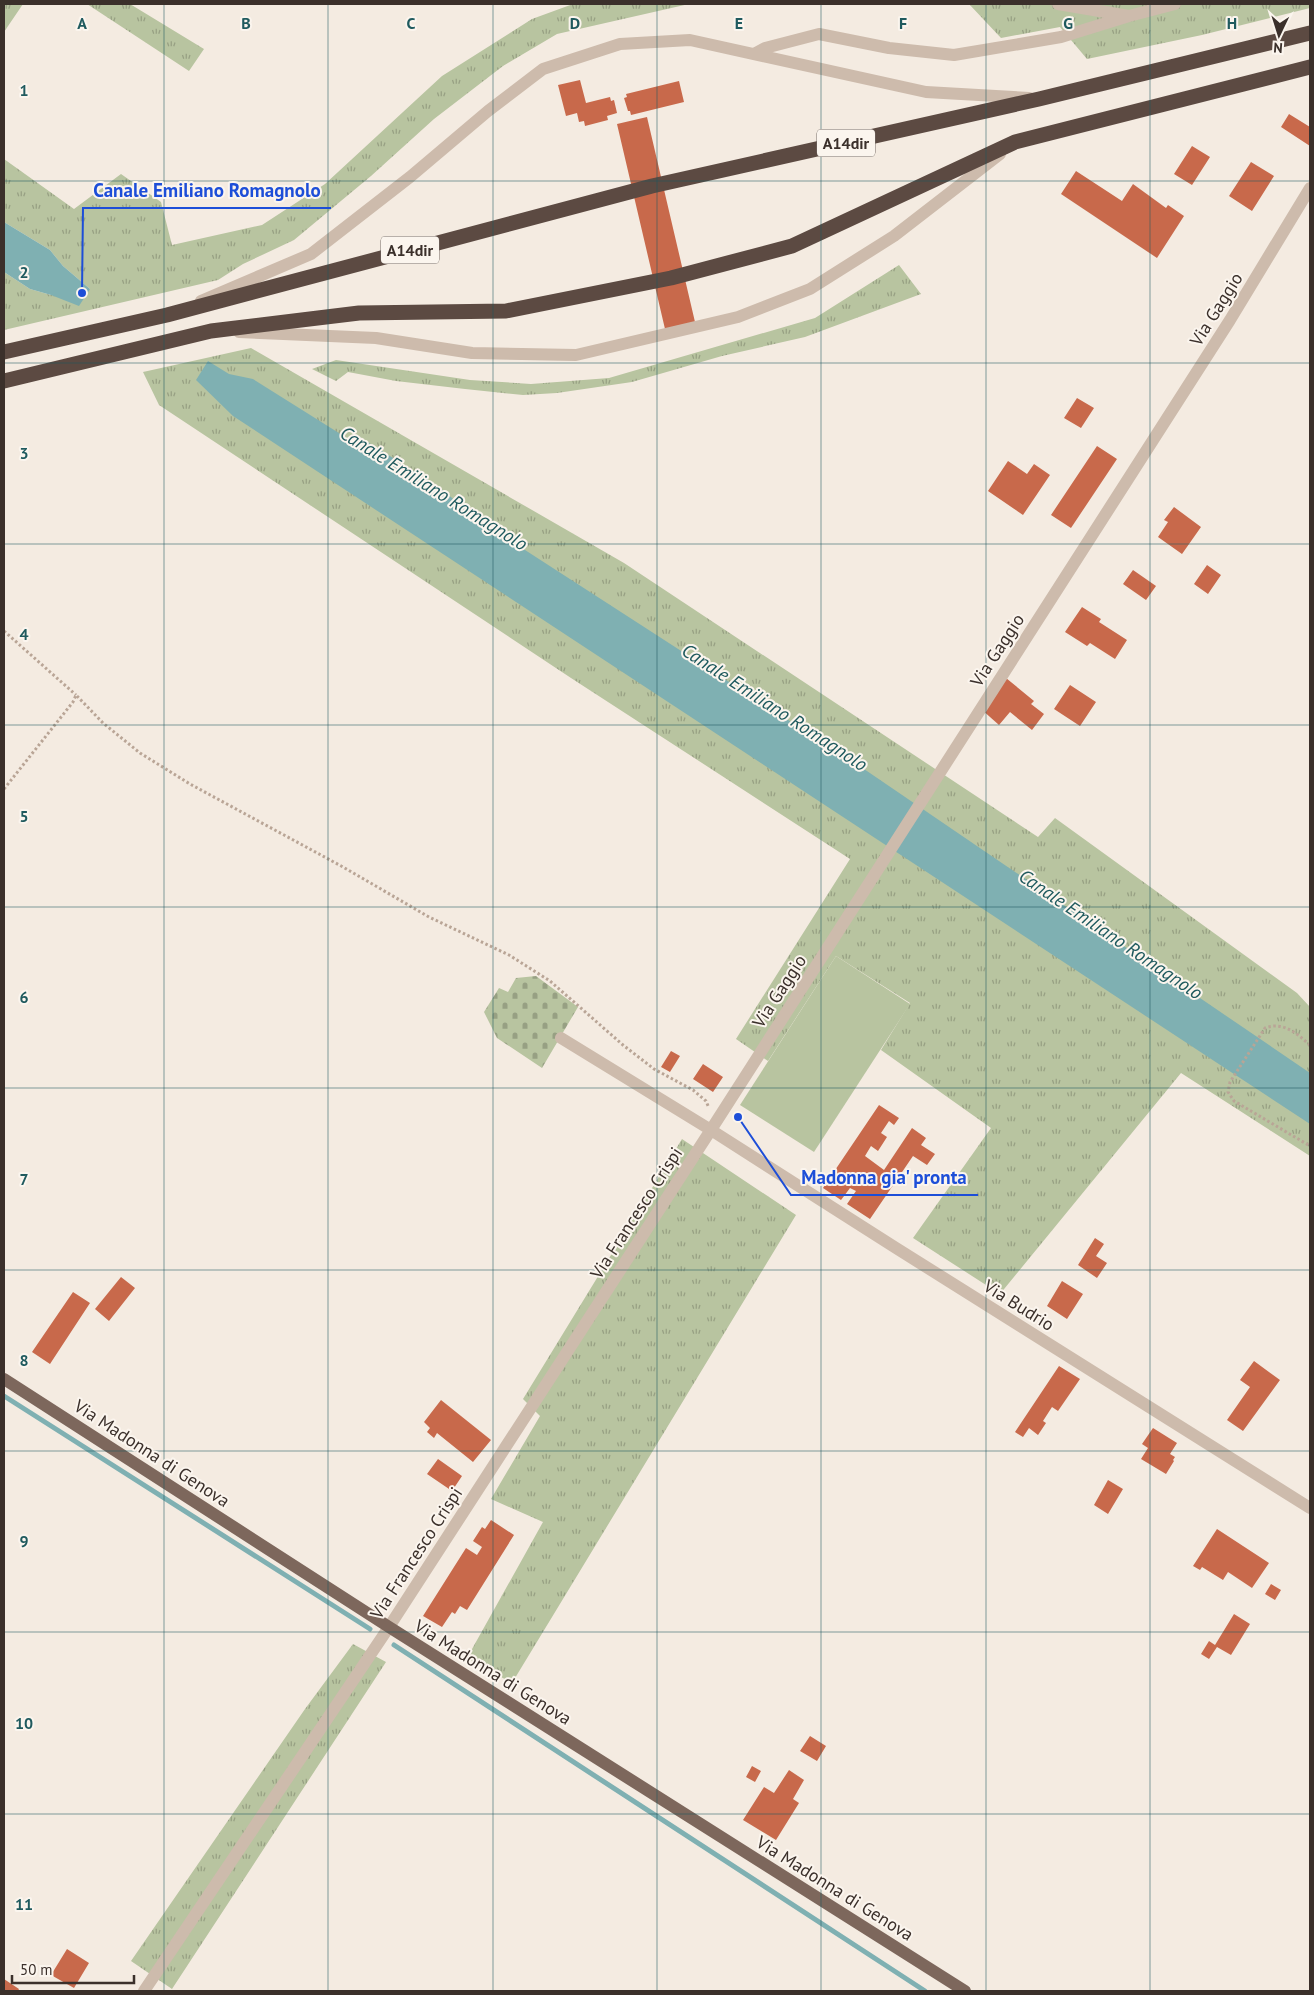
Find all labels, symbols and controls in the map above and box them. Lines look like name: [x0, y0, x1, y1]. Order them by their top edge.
north arrow: [1254, 10, 1304, 60]
text: A: [77, 13, 87, 33]
text: B: [241, 13, 251, 33]
text: C: [407, 13, 416, 33]
text: D: [570, 13, 580, 33]
text: E: [735, 13, 743, 33]
text: F: [899, 13, 907, 33]
text: G: [1063, 13, 1073, 33]
text: H: [1227, 13, 1237, 33]
text: N: [1273, 39, 1283, 57]
text: 1: [19, 80, 29, 100]
road number: A14dir: [817, 130, 875, 156]
callout: Canale Emiliano Romagnolo: [83, 174, 331, 208]
text: Canale Emiliano Romagnolo: [93, 178, 321, 202]
road number: A14dir: [381, 236, 439, 264]
text: 2: [19, 262, 29, 282]
street label: Via Gaggio: [1184, 268, 1248, 351]
water label: Canale Emiliano Romagnolo: [336, 420, 532, 556]
text: 3: [19, 443, 29, 463]
street label: Via Gaggio: [964, 609, 1029, 692]
text: 4: [19, 624, 29, 644]
water label: Canale Emiliano Romagnolo: [678, 638, 872, 776]
text: 5: [19, 806, 29, 826]
water label: Canale Emiliano Romagnolo: [1014, 863, 1208, 1005]
street label: Via Gaggio: [746, 950, 811, 1033]
text: 6: [19, 987, 29, 1007]
street label: Via Francesco Crispi: [584, 1143, 687, 1284]
callout: Madonna gia' pronta: [791, 1161, 978, 1195]
text: Madonna gia' pronta: [801, 1165, 967, 1189]
text: 7: [19, 1169, 29, 1189]
street label: Via Budrio: [978, 1274, 1059, 1336]
text: 8: [19, 1350, 29, 1370]
street label: Via Madonna di Genova: [69, 1394, 234, 1512]
street label: Via Francesco Crispi: [364, 1483, 467, 1624]
text: 9: [19, 1531, 29, 1551]
street label: Via Madonna di Genova: [409, 1614, 576, 1730]
text: 10: [15, 1713, 33, 1733]
street label: Via Madonna di Genova: [751, 1830, 918, 1946]
text: 11: [15, 1894, 33, 1914]
scale bar: [12, 1952, 135, 1984]
text: 50 m: [20, 1960, 53, 1979]

